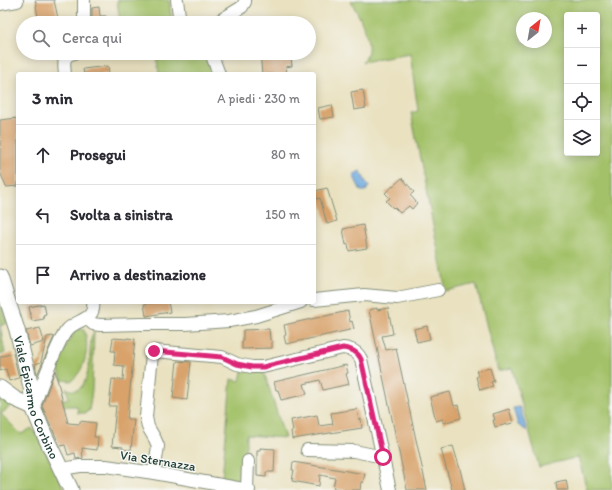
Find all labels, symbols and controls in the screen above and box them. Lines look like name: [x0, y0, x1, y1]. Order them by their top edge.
north arrow: [516, 12, 552, 48]
map controls: [564, 12, 600, 156]
button: +: [564, 12, 600, 48]
search box: [16, 16, 316, 60]
icon: search: [30, 27, 52, 49]
text: Cerca qui: [62, 29, 122, 47]
button: −: [564, 48, 600, 84]
button: locate: [564, 84, 600, 120]
text: 3 min: [32, 88, 73, 108]
text: A piedi · 230 m: [217, 91, 300, 106]
button: layers: [564, 120, 600, 156]
icon: ahead: [32, 144, 54, 166]
text: Prosegui: [70, 146, 126, 164]
text: 80 m: [271, 147, 300, 162]
icon: left: [32, 204, 54, 226]
text: Svolta a sinistra: [70, 206, 173, 224]
text: 150 m: [265, 207, 300, 222]
icon: arrive: [32, 264, 54, 286]
text: Arrivo a destinazione: [70, 266, 206, 284]
street label: Viale Epicarmo Corbino: [11, 334, 62, 462]
route end: [145, 342, 163, 360]
street label: Via Sternazza: [119, 447, 197, 474]
route start: [374, 448, 392, 466]

